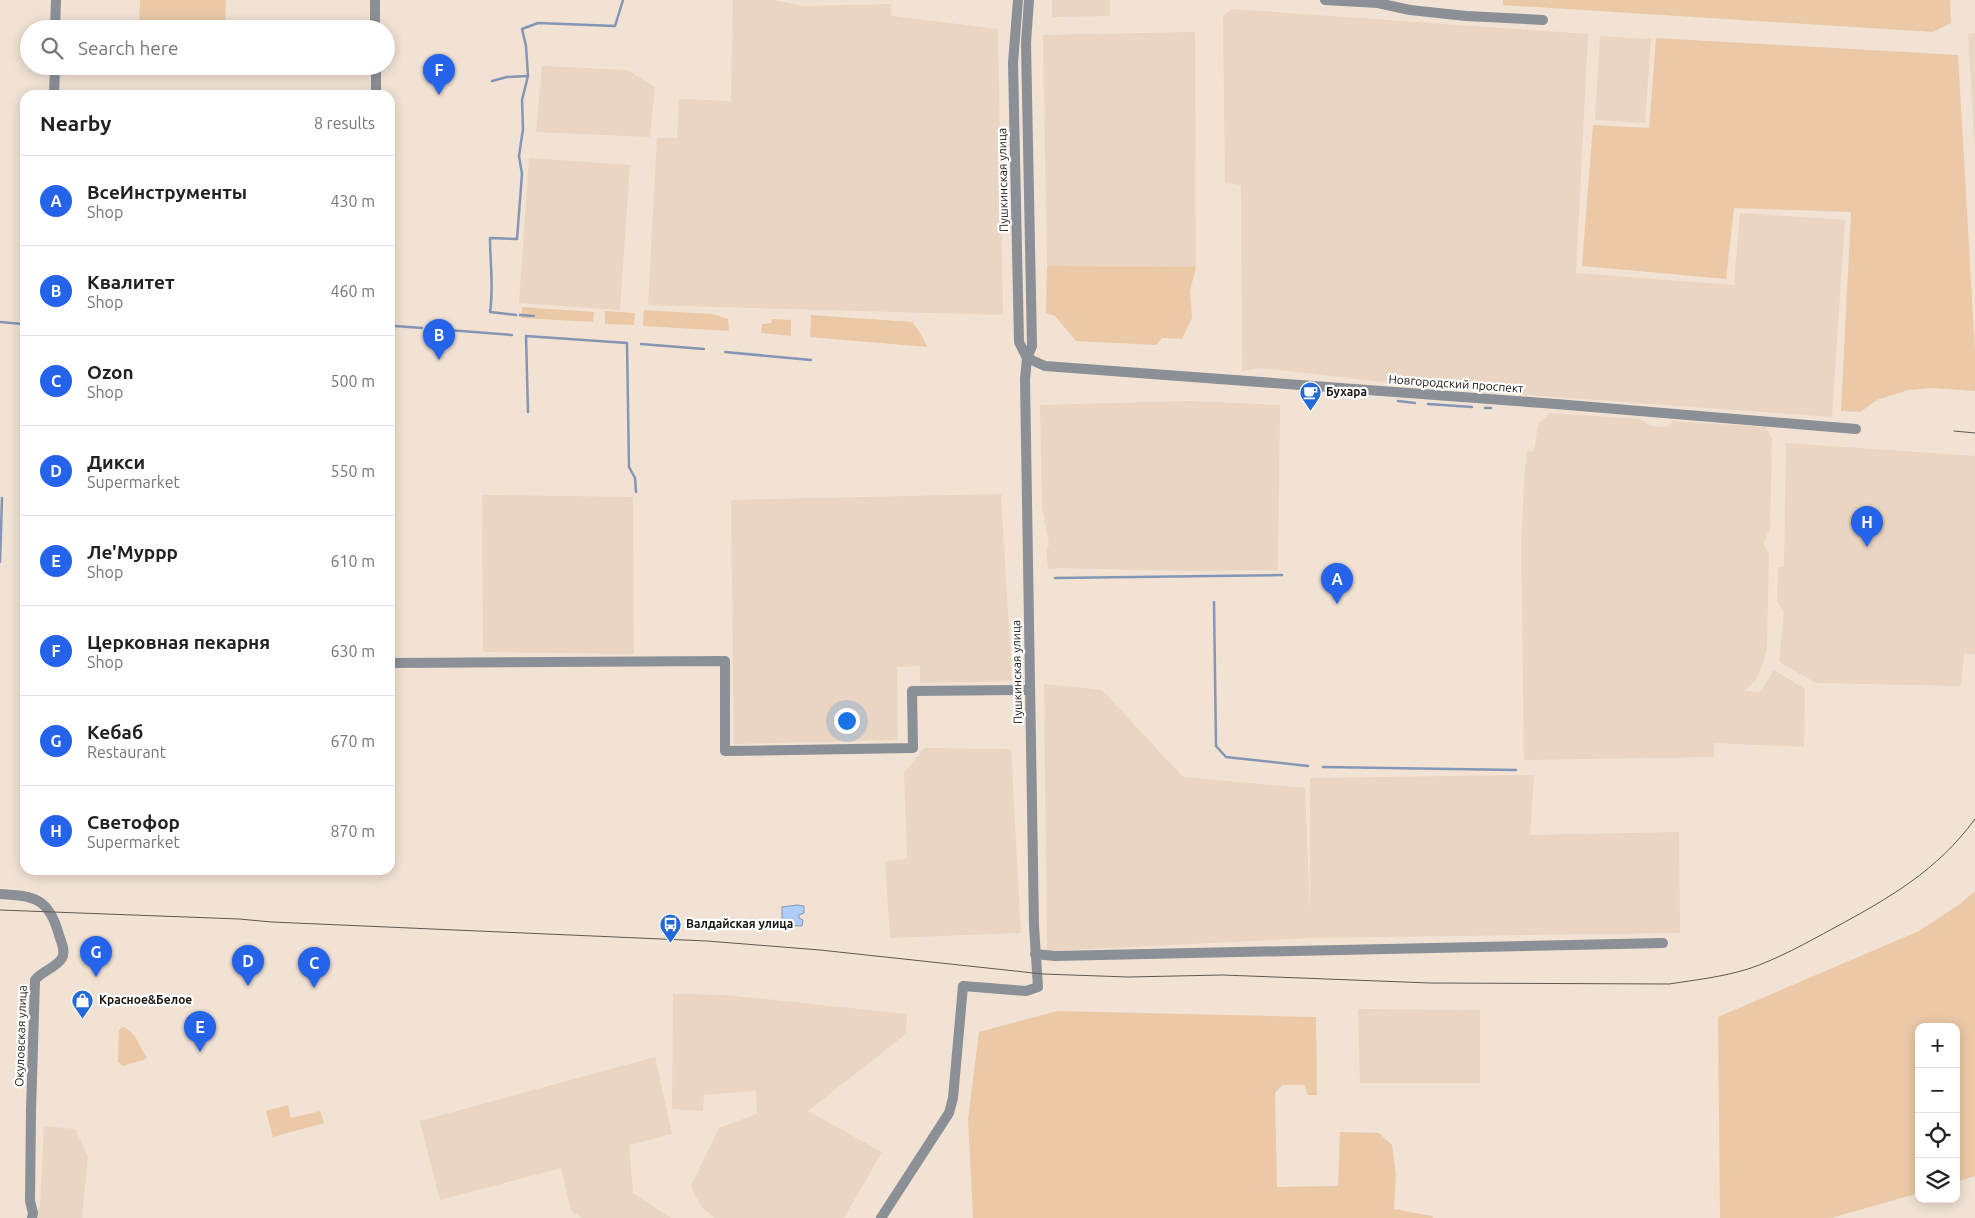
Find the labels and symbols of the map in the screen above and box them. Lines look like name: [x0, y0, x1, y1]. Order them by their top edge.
pin: F: [423, 54, 455, 95]
street label: Пушкинская улица: [995, 128, 1010, 232]
pin: B: [423, 319, 455, 360]
street label: Новгородский проспект: [1388, 372, 1525, 395]
cafe icon: Бухара: [1298, 380, 1322, 411]
place label: Бухара: [1326, 385, 1367, 398]
pin: H: [1851, 506, 1883, 547]
pin: A: [1321, 563, 1353, 604]
street label: Пушкинская улица: [1009, 620, 1024, 724]
your location: [834, 708, 860, 734]
bus stop icon: Валдайская улица: [658, 912, 682, 943]
place label: Валдайская улица: [686, 917, 793, 930]
pin: G: [80, 936, 112, 977]
pin: D: [232, 945, 264, 986]
pin: C: [298, 947, 330, 988]
street label: Окуловская улица: [12, 985, 29, 1087]
shop icon: Красное&Белое: [71, 988, 95, 1019]
place label: Красное&Белое: [99, 993, 192, 1006]
pin: E: [184, 1011, 216, 1052]

